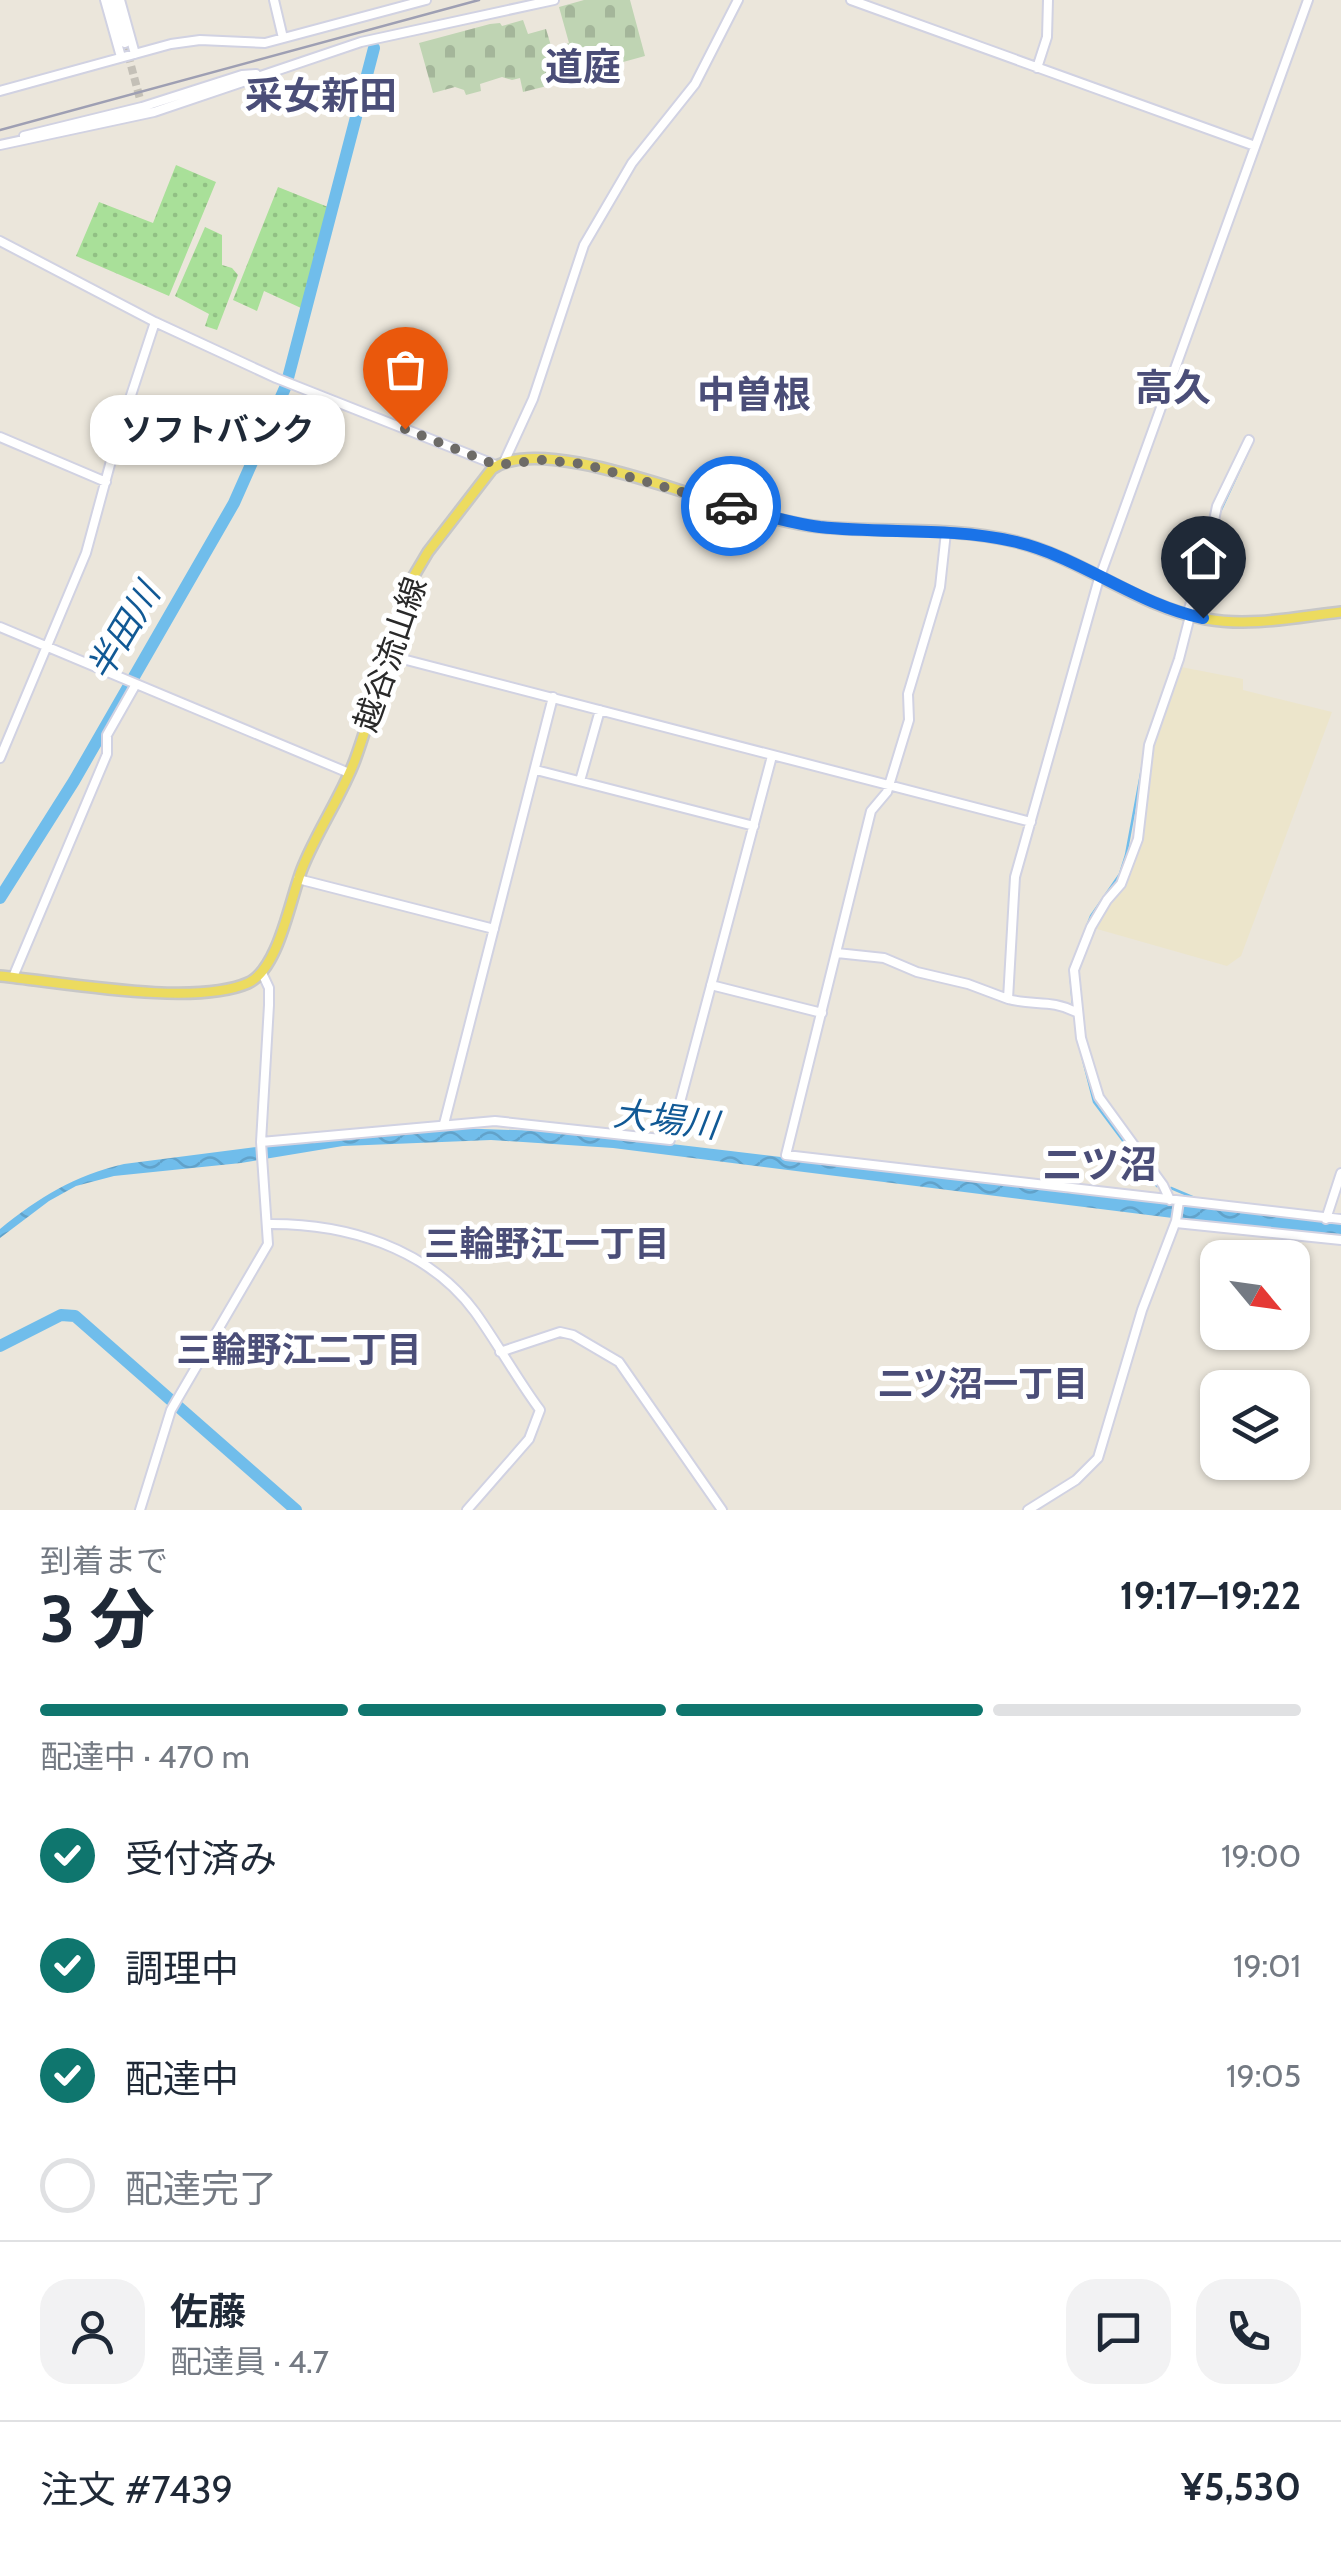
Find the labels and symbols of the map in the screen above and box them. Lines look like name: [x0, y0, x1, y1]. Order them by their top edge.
district label: 道庭: [545, 43, 621, 90]
district label: 采女新田: [245, 72, 397, 119]
pin: [363, 327, 448, 430]
district label: 高久: [1135, 364, 1211, 411]
district label: 中曽根: [697, 371, 811, 418]
callout: ソフトバンク: [90, 394, 345, 464]
courier: [681, 456, 781, 556]
pin: [1161, 516, 1246, 619]
water label: 半田川: [78, 572, 171, 687]
street label: 越谷流山線: [346, 572, 434, 736]
water label: 大場川: [611, 1091, 725, 1147]
district label: 二ツ沼: [1043, 1141, 1157, 1188]
district label: 三輪野江一丁目: [424, 1222, 670, 1265]
north arrow: [1200, 1240, 1310, 1350]
district label: 三輪野江二丁目: [176, 1328, 422, 1371]
district label: 二ツ沼一丁目: [878, 1362, 1088, 1405]

